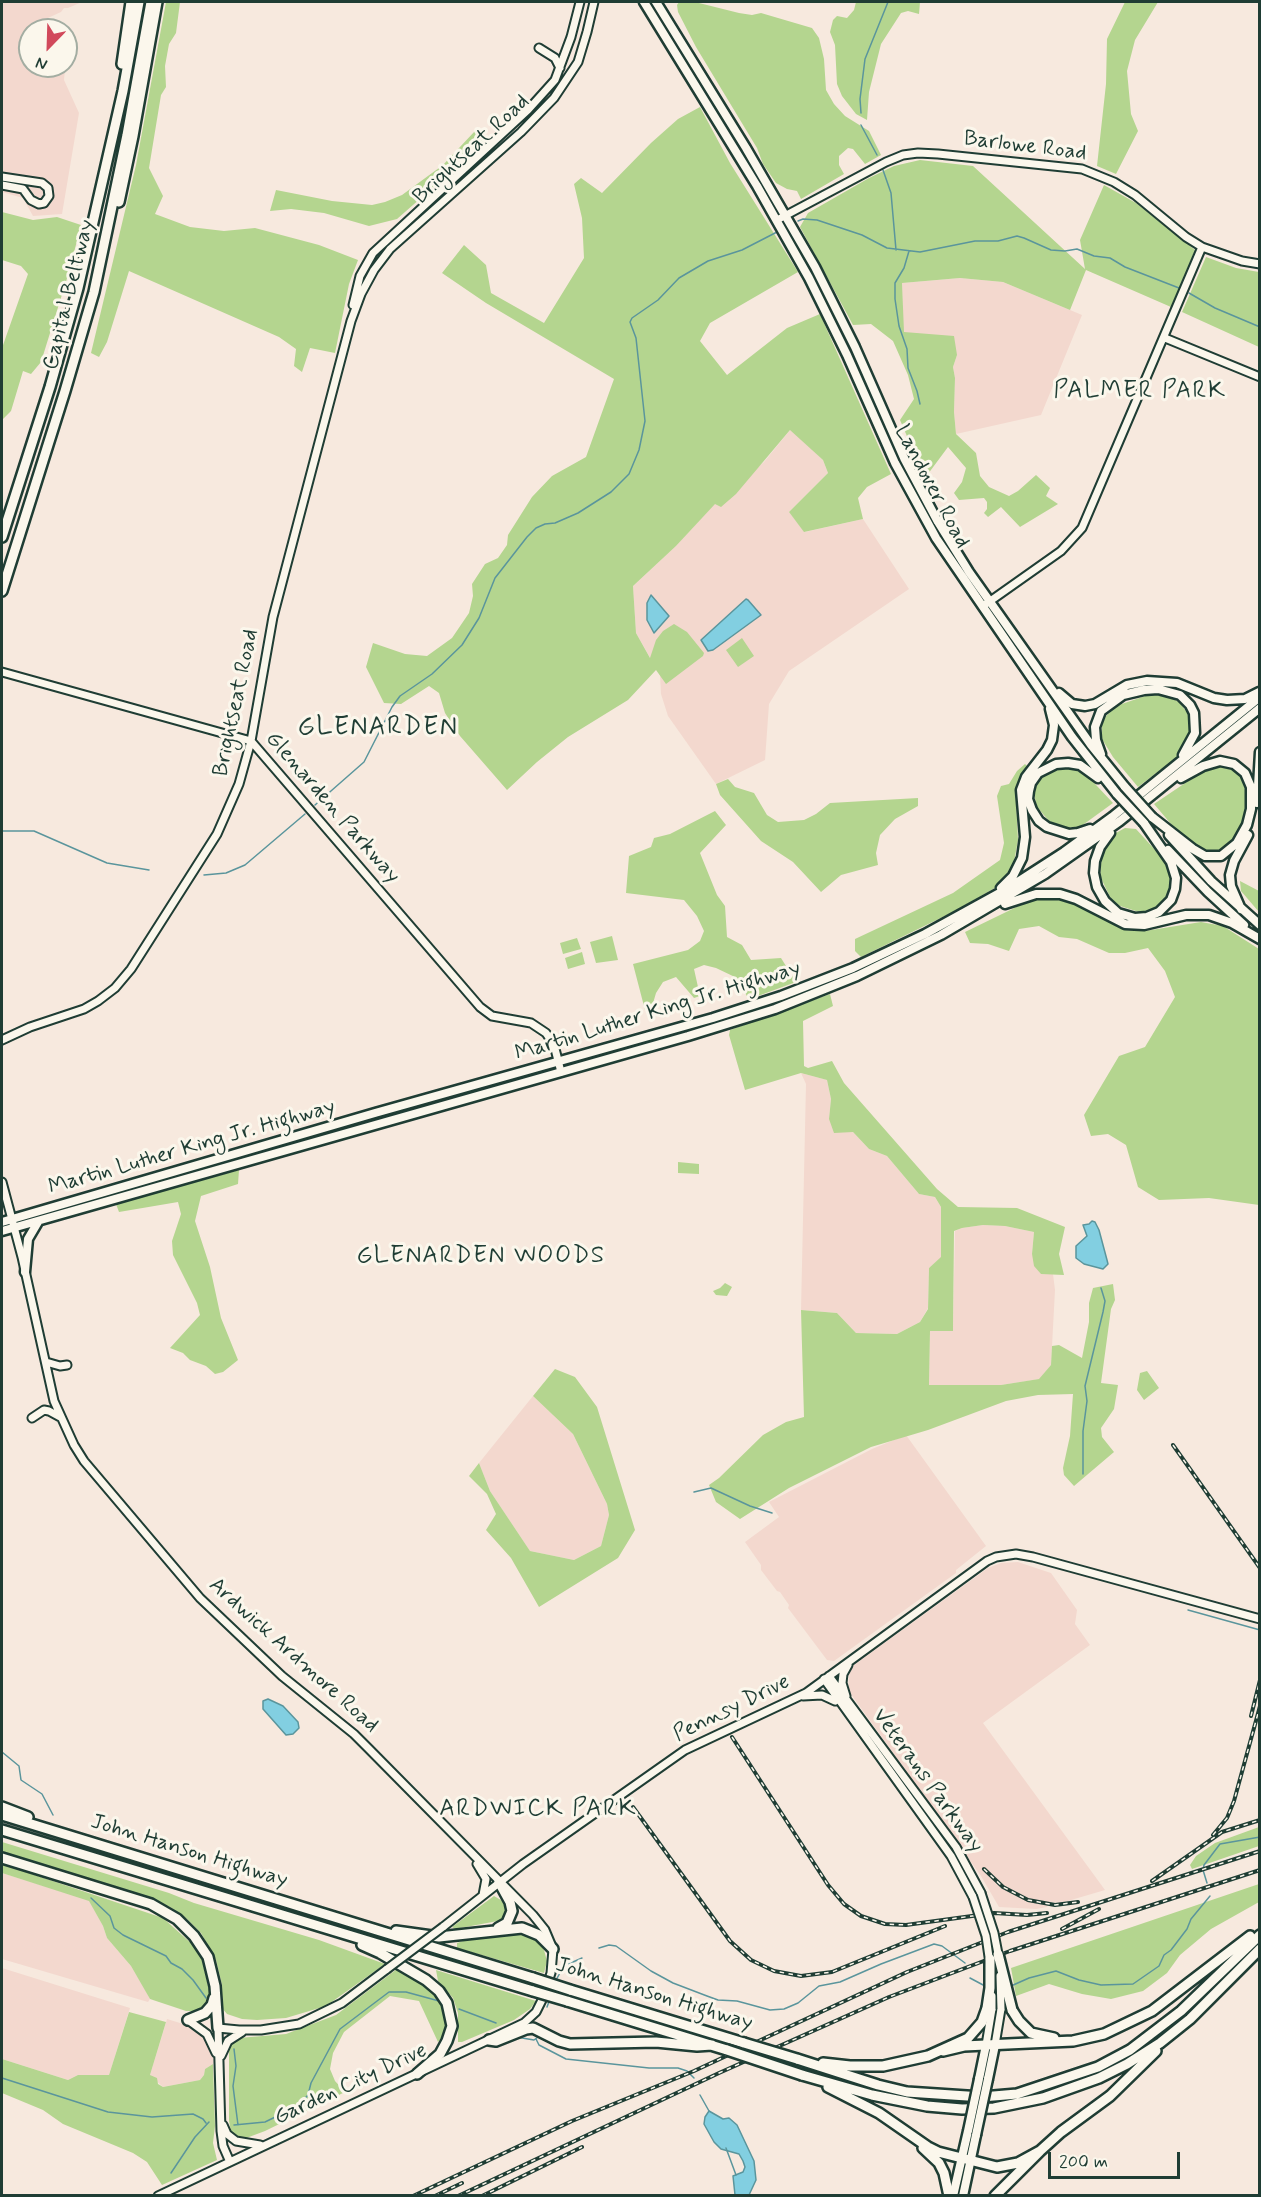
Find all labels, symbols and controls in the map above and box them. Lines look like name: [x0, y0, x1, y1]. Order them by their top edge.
north arrow: [18, 18, 78, 78]
text: N: [33, 51, 51, 75]
street label: Brightseat Road: [408, 89, 536, 211]
street label: Barlowe Road: [962, 126, 1088, 168]
street label: Capital Beltway: [39, 217, 101, 373]
district label: PALMER PARK: [1056, 378, 1224, 406]
street label: Landover Road: [887, 421, 975, 553]
street label: Brightseat Road: [209, 627, 265, 779]
district label: GLENARDEN: [300, 713, 456, 745]
street label: Glenarden Parkway: [259, 727, 405, 889]
street label: Martin Luther King Jr. Highway: [512, 956, 804, 1068]
street label: Martin Luther King Jr. Highway: [46, 1094, 338, 1202]
district label: GLENARDEN WOODS: [360, 1243, 602, 1271]
street label: Ardwick Ardmore Road: [203, 1573, 383, 1739]
street label: Pennsy Drive: [669, 1669, 795, 1749]
street label: Veterans Parkway: [866, 1704, 988, 1858]
district label: ARDWICK PARK: [442, 1796, 634, 1824]
street label: John Hanson Highway: [87, 1809, 291, 1895]
street label: John Hanson Highway: [552, 1952, 756, 2038]
street label: Garden City Drive: [270, 2038, 432, 2132]
scale bar: [1051, 2140, 1183, 2178]
text: 200 m: [1059, 2150, 1108, 2174]

